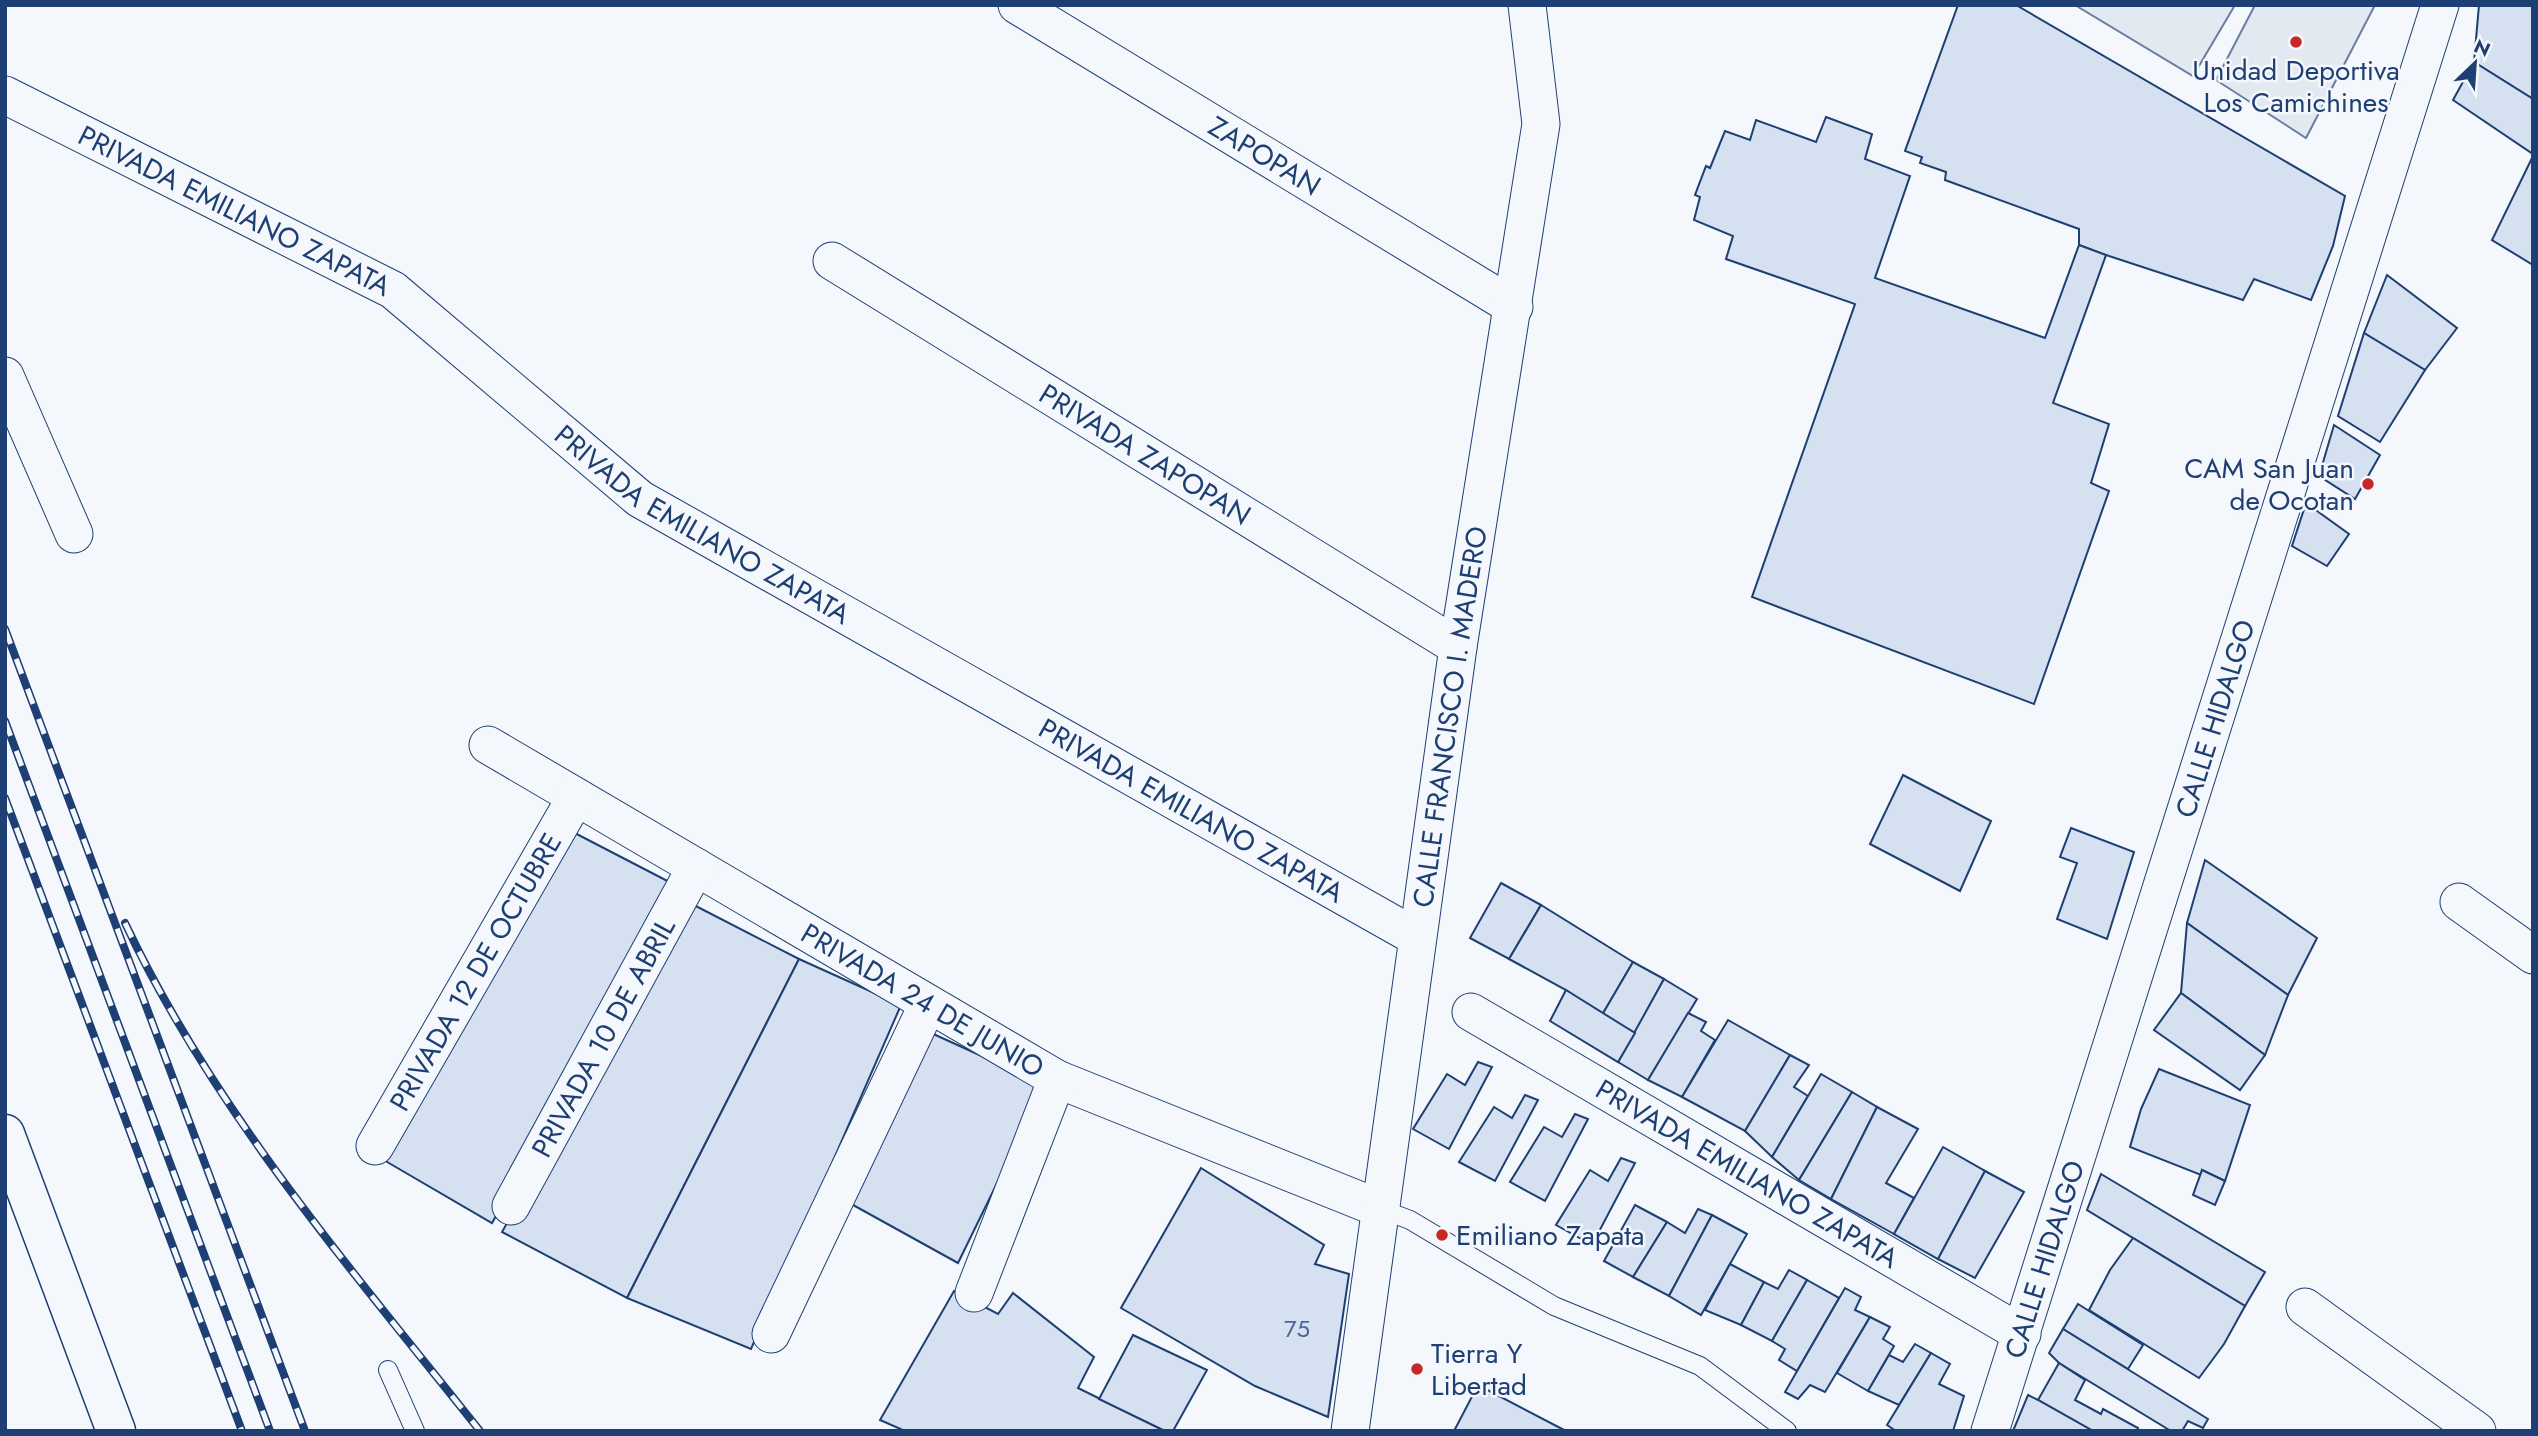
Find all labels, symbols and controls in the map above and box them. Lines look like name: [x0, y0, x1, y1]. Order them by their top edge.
north arrow: [2440, 28, 2510, 98]
text: N: [2469, 33, 2495, 63]
marker: Unidad Deportiva Los Camichines: [2288, 34, 2304, 50]
place label: Unidad Deportiva Los Camichines: [2192, 50, 2400, 123]
street label: ZAPOPAN: [1201, 106, 1329, 206]
street label: PRIVADA EMILIANO ZAPATA: [71, 115, 398, 307]
street label: PRIVADA ZAPOPAN: [1031, 374, 1259, 536]
street label: PRIVADA EMILIANO ZAPATA: [545, 415, 858, 635]
place label: CAM San Juan de Ocotan: [2184, 448, 2354, 521]
marker: CAM San Juan de Ocotan: [2360, 476, 2376, 492]
street label: CALLE FRANCISCO I. MADERO: [1402, 524, 1498, 910]
street label: CALLE HIDALGO: [2165, 615, 2266, 823]
street label: PRIVADA EMILIANO ZAPATA: [1031, 708, 1352, 914]
street label: PRIVADA 12 DE OCTUBRE: [379, 825, 572, 1119]
street label: PRIVADA 10 DE ABRIL: [521, 910, 686, 1165]
street label: PRIVADA 24 DE JUNIO: [793, 913, 1052, 1088]
street label: PRIVADA EMILIANO ZAPATA: [1588, 1069, 1907, 1279]
street label: CALLE HIDALGO: [1994, 1155, 2095, 1364]
place label: Emiliano Zapata: [1456, 1215, 1644, 1256]
marker: Emiliano Zapata: [1434, 1227, 1450, 1243]
house number: 75: [1284, 1311, 1310, 1346]
place label: Tierra Y Libertad: [1431, 1333, 1527, 1406]
marker: Tierra Y Libertad: [1409, 1361, 1425, 1377]

